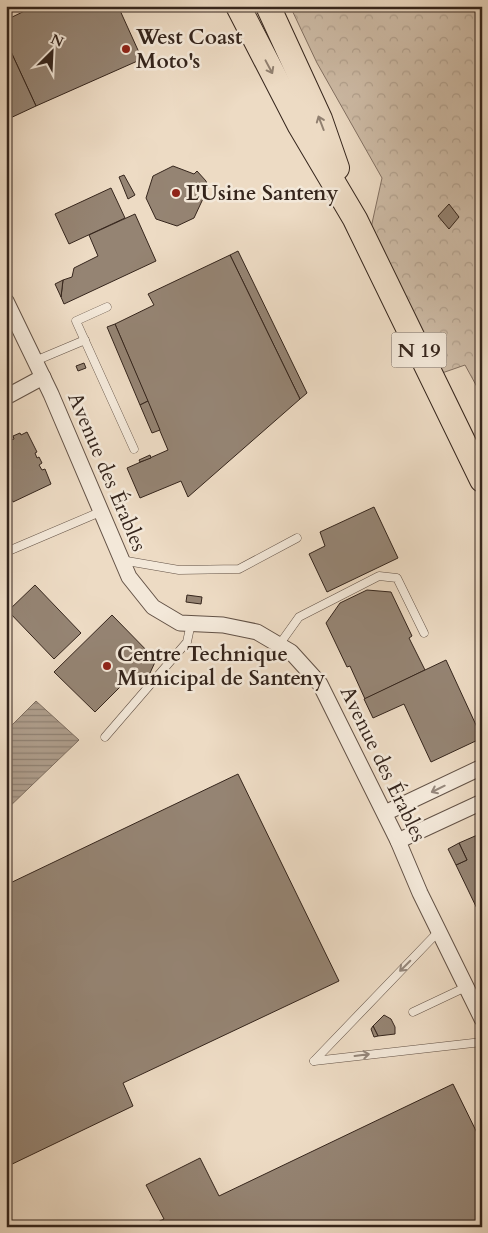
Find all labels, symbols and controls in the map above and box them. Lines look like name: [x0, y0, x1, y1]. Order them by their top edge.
place label: West Coast Moto's: [135, 23, 243, 76]
north arrow: [28, 28, 78, 78]
text: N: [48, 29, 67, 52]
marker: West Coast Moto's: [120, 43, 132, 55]
one-way arrow: [264, 60, 274, 75]
one-way arrow: [316, 116, 325, 132]
place label: L'Usine Santeny: [186, 179, 338, 208]
marker: L'Usine Santeny: [170, 187, 182, 199]
road number: N 19: [392, 332, 446, 368]
street label: Avenue des Érables: [60, 388, 154, 556]
place label: Centre Technique Municipal de Santeny: [117, 640, 325, 693]
marker: Centre Technique Municipal de Santeny: [101, 660, 113, 672]
street label: Avenue des Érables: [333, 681, 433, 847]
one-way arrow: [431, 784, 446, 794]
one-way arrow: [399, 959, 411, 971]
one-way arrow: [354, 1050, 370, 1060]

